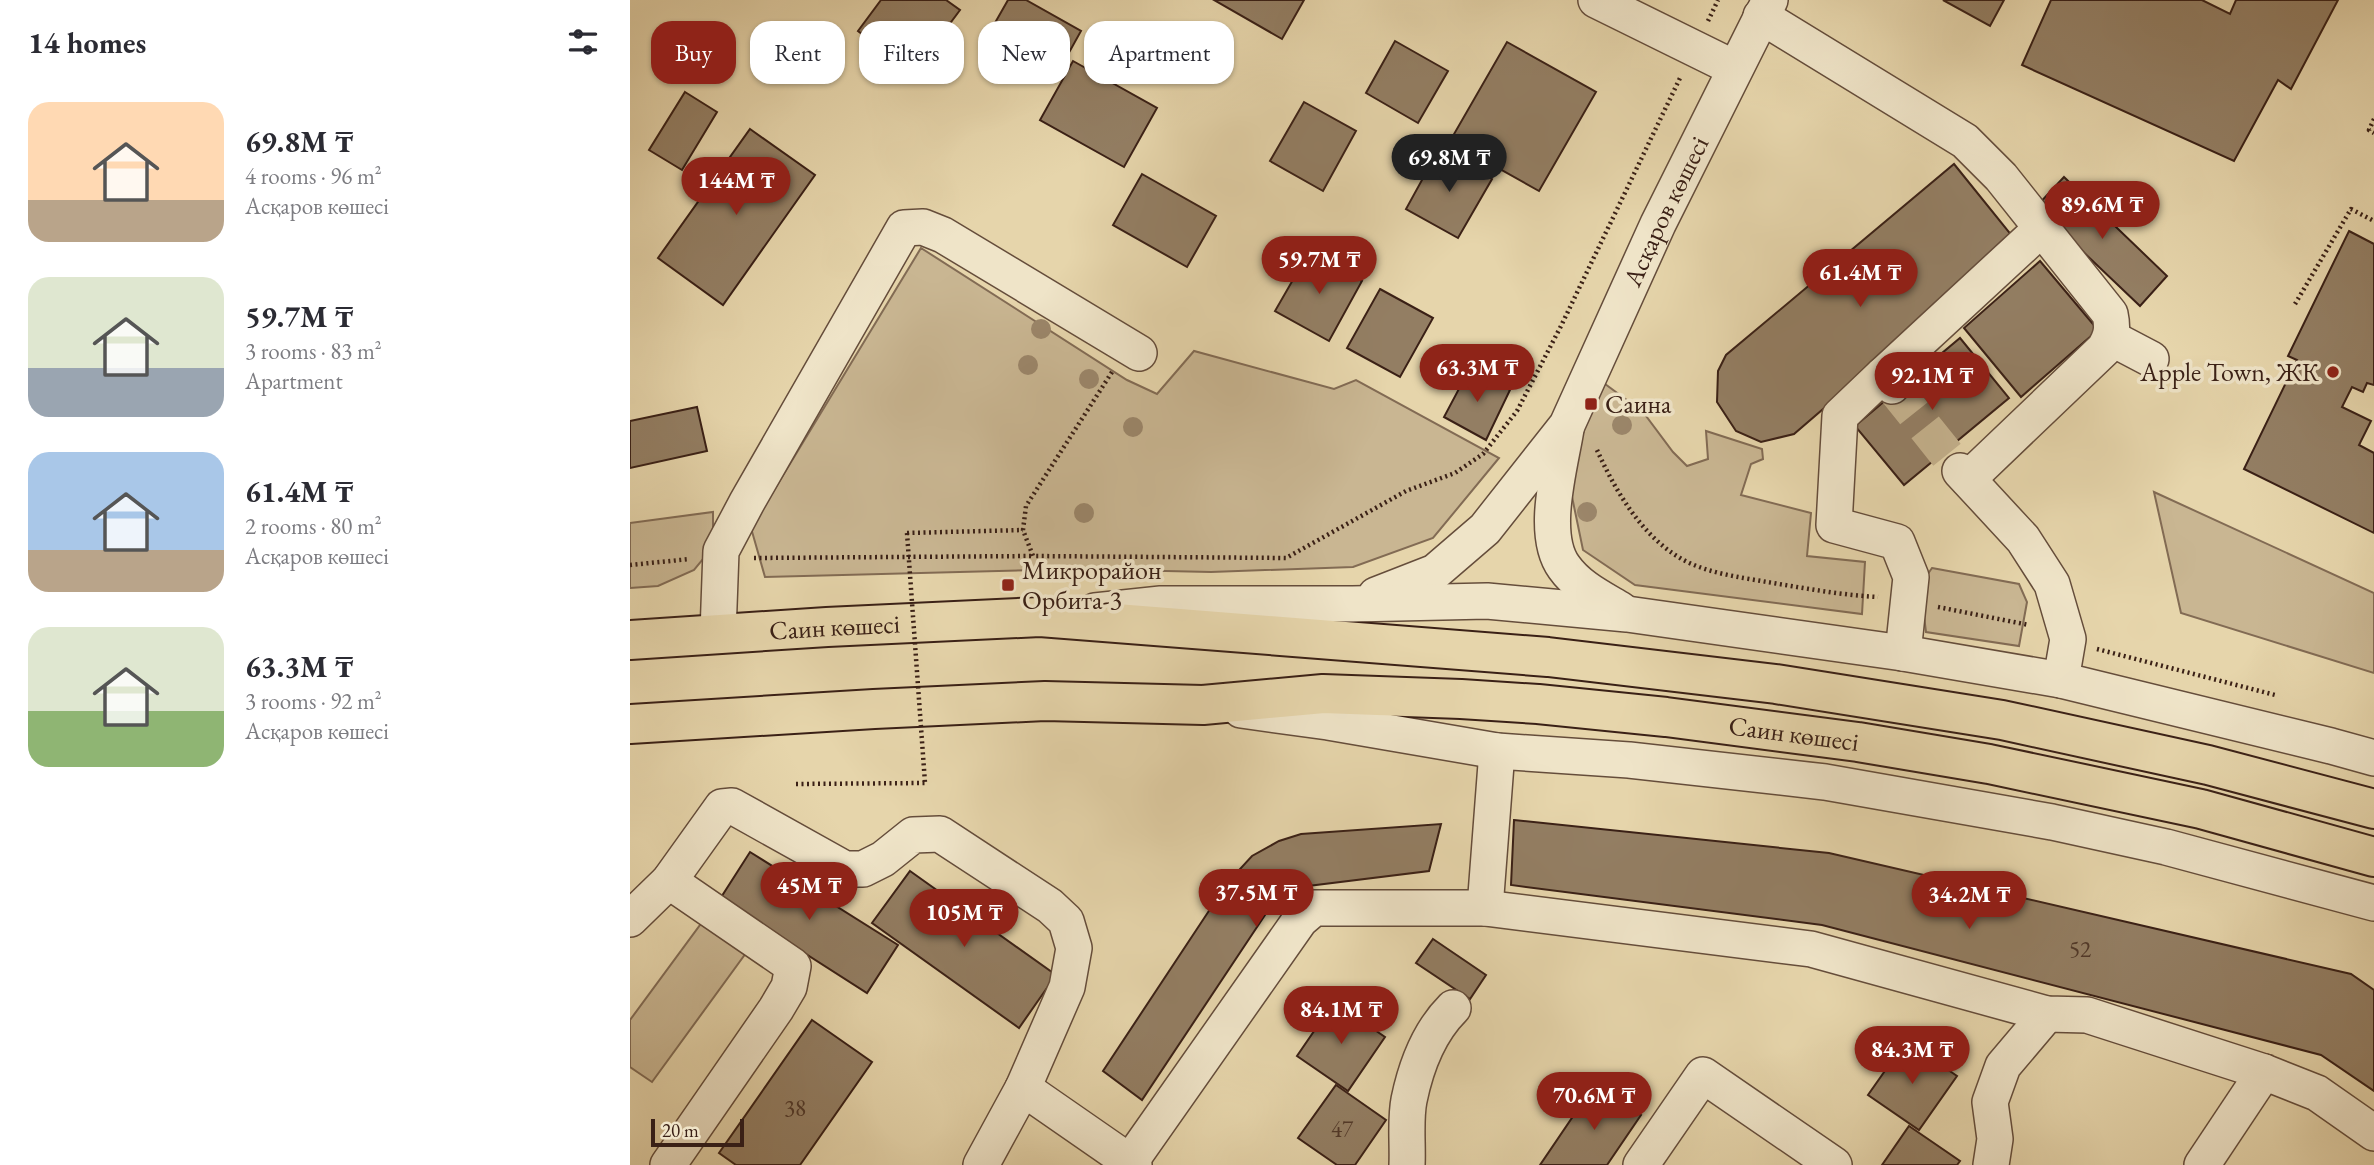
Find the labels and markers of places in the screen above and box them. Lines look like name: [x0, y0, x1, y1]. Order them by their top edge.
pin: 69.8M ₸: [1384, 134, 1514, 194]
pin: 144M ₸: [679, 158, 793, 217]
pin: 89.6M ₸: [2037, 182, 2167, 241]
pin: 59.7M ₸: [1254, 236, 1384, 296]
pin: 61.4M ₸: [1795, 250, 1925, 309]
pin: 63.3M ₸: [1412, 344, 1542, 404]
pin: 92.1M ₸: [1867, 352, 1997, 412]
place label: Apple Town, ЖК: [2139, 355, 2320, 389]
marker: Apple Town, ЖК: [2325, 364, 2341, 380]
place label: Саина: [1605, 387, 1672, 421]
marker: Саина: [1583, 396, 1599, 412]
place label: Микрорайон Орбита-3: [1022, 553, 1161, 617]
marker: Микрорайон Орбита-3: [1000, 577, 1016, 593]
pin: 45M ₸: [760, 862, 858, 922]
pin: 37.5M ₸: [1191, 870, 1321, 929]
pin: 34.2M ₸: [1904, 872, 2034, 931]
pin: 105M ₸: [907, 890, 1021, 949]
pin: 84.1M ₸: [1276, 986, 1406, 1046]
pin: 84.3M ₸: [1847, 1026, 1977, 1086]
pin: 70.6M ₸: [1529, 1072, 1659, 1132]

